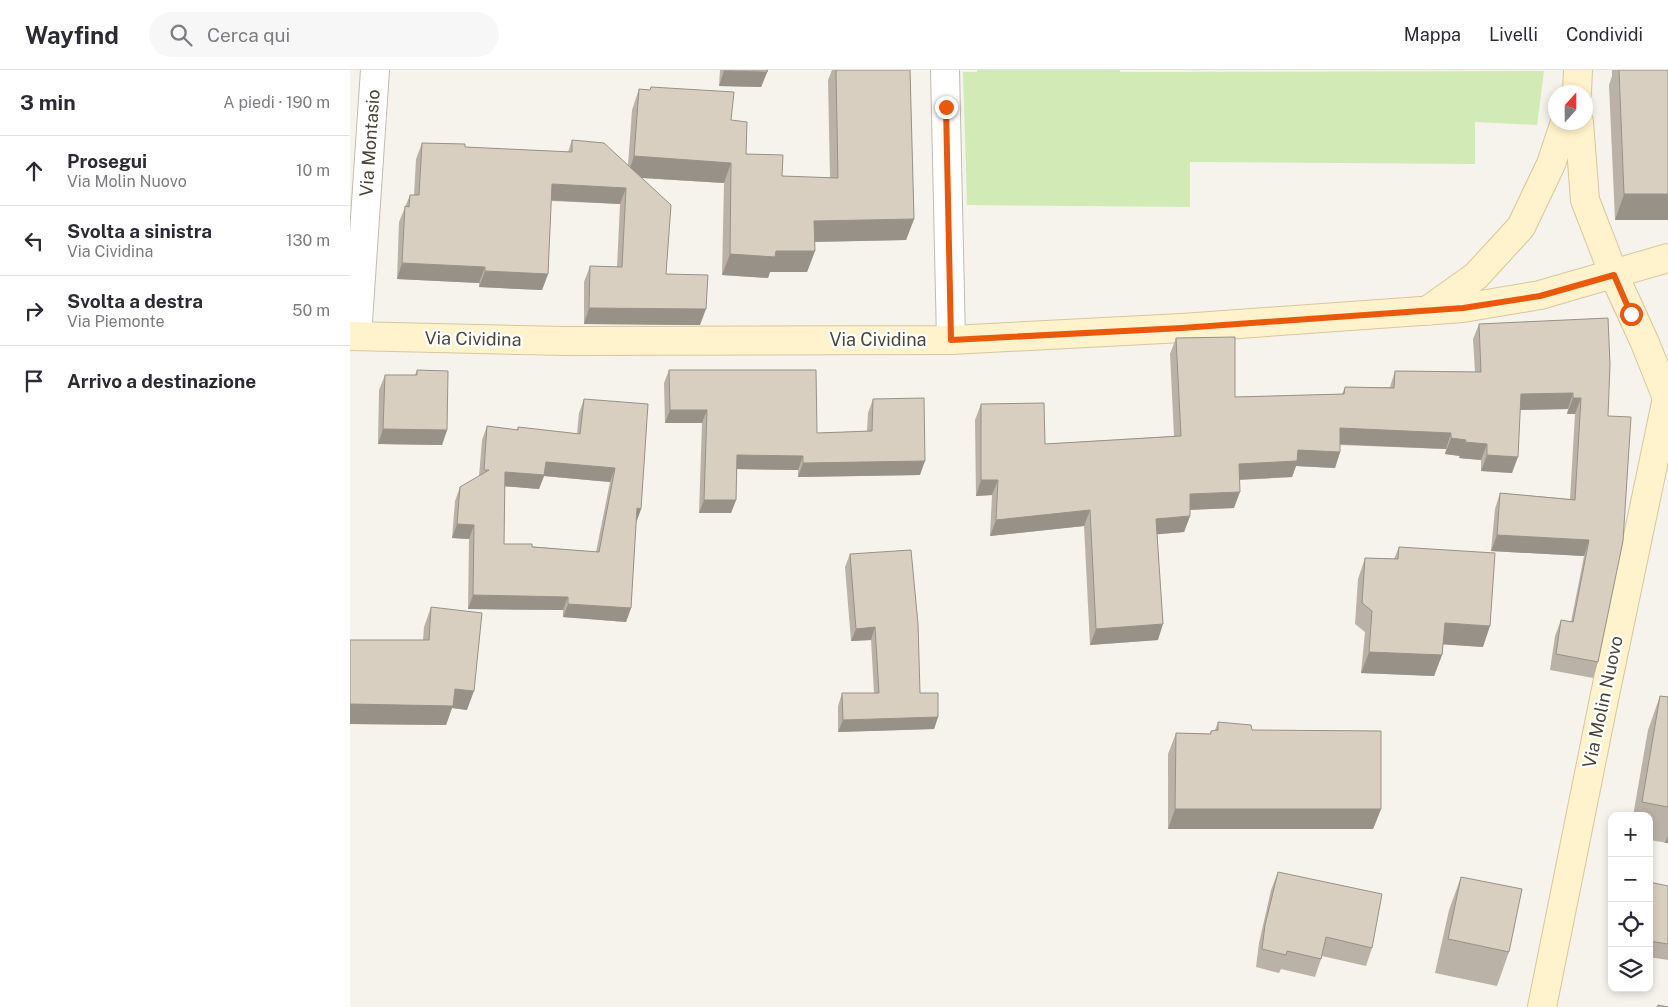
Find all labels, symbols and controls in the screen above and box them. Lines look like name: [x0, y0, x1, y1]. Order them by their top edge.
search box: [149, 12, 499, 57]
text: Wayfind: [25, 21, 119, 49]
icon: search: [167, 21, 195, 49]
text: Cerca qui: [207, 24, 290, 46]
text: Mappa: [1404, 24, 1461, 45]
text: Livelli: [1489, 24, 1538, 45]
text: Condividi: [1566, 24, 1643, 45]
north arrow: [1548, 85, 1593, 130]
street label: Via Montasio: [355, 89, 384, 197]
text: 3 min: [20, 90, 76, 115]
text: A piedi · 190 m: [223, 93, 330, 112]
route end: [935, 96, 958, 119]
text: Prosegui: [67, 150, 147, 172]
icon: ahead: [20, 157, 48, 185]
text: 10 m: [296, 161, 330, 180]
text: Via Molin Nuovo: [67, 172, 187, 191]
text: Svolta a sinistra: [67, 220, 212, 242]
icon: left: [20, 227, 48, 255]
text: 130 m: [286, 231, 330, 250]
text: Via Cividina: [67, 242, 153, 261]
text: Svolta a destra: [67, 290, 203, 312]
icon: right: [20, 297, 48, 325]
text: 50 m: [292, 301, 330, 320]
route start: [1620, 303, 1643, 326]
text: Via Piemonte: [67, 312, 165, 331]
street label: Via Cividina: [424, 327, 522, 350]
street label: Via Cividina: [829, 329, 927, 350]
icon: arrive: [20, 367, 48, 395]
text: Arrivo a destinazione: [67, 370, 256, 392]
street label: Via Molin Nuovo: [1578, 634, 1627, 770]
map controls: [1608, 812, 1653, 992]
button: +: [1608, 812, 1653, 857]
button: −: [1608, 857, 1653, 902]
button: locate: [1608, 902, 1653, 947]
button: layers: [1608, 947, 1653, 992]

